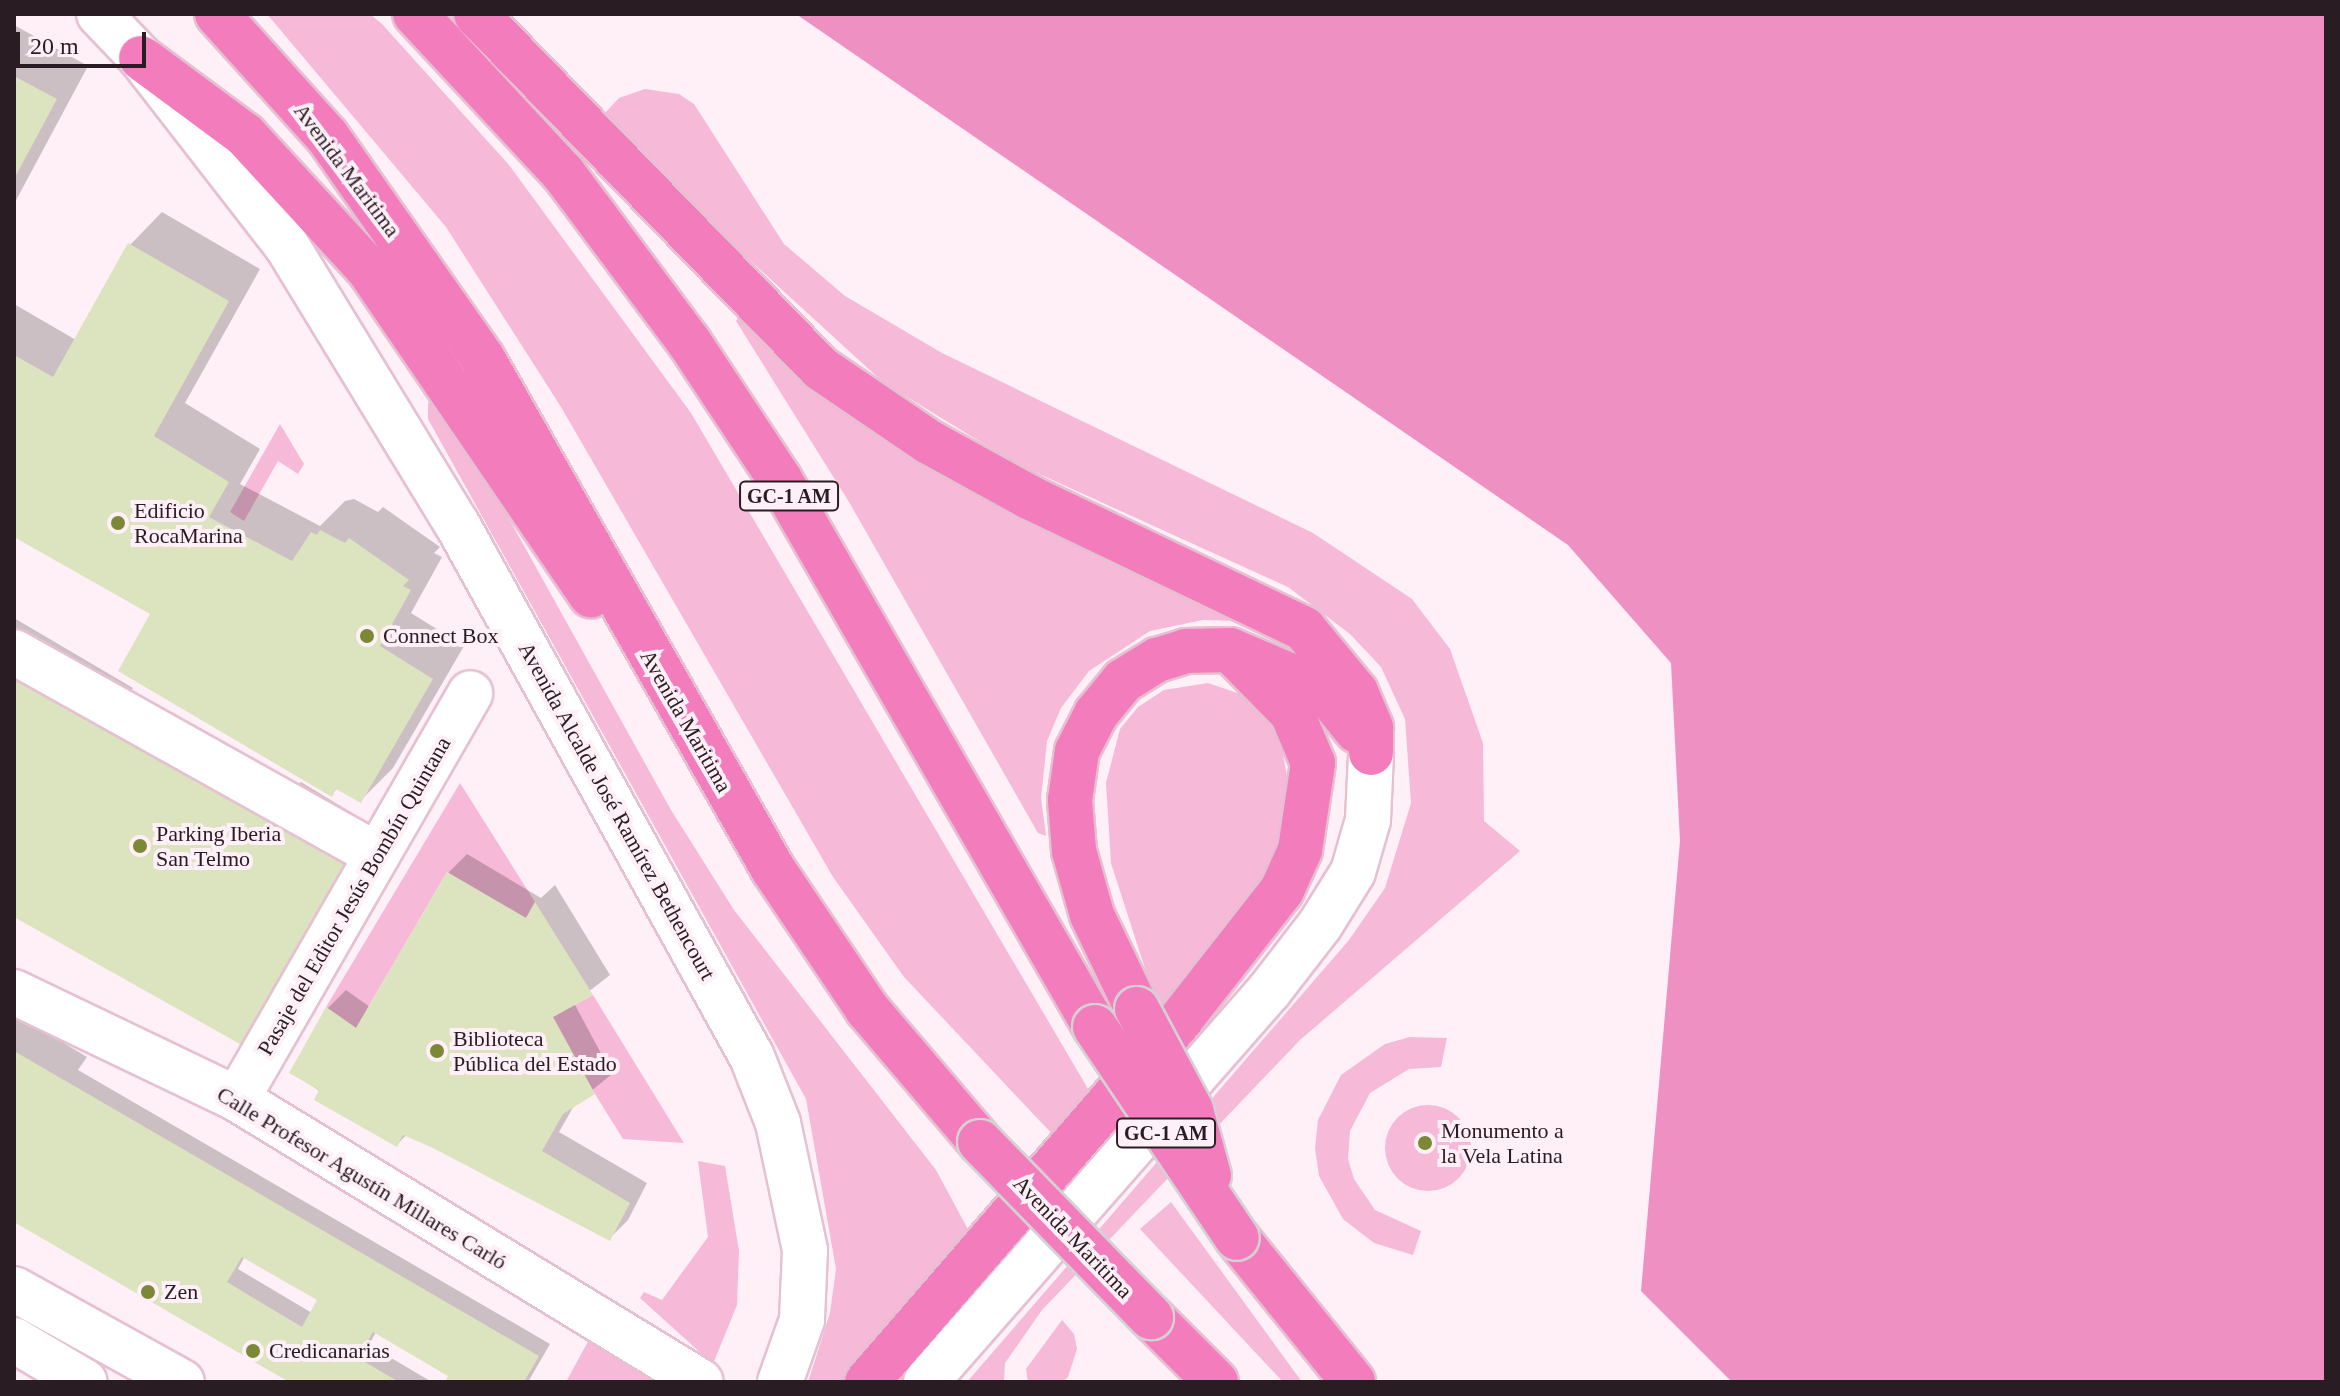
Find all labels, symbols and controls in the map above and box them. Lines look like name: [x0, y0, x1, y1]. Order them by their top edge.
scale bar: [20, 16, 150, 66]
text: 20 m: [30, 33, 79, 59]
street label: Avenida Maritima: [288, 98, 406, 242]
road number: GC-1 AM: [737, 480, 841, 512]
place label: Edificio RocaMarina: [134, 497, 243, 548]
marker: Edificio RocaMarina: [109, 514, 127, 532]
place label: Connect Box: [383, 623, 498, 649]
marker: Connect Box: [358, 627, 376, 645]
street label: Avenida Alcalde José Ramírez Bethencourt: [513, 637, 721, 985]
street label: Avenida Maritima: [635, 645, 737, 797]
street label: Pasaje del Editor Jesús Bombín Quintana: [252, 732, 456, 1060]
place label: Parking Iberia San Telmo: [156, 820, 281, 872]
marker: Parking Iberia San Telmo: [131, 837, 149, 855]
place label: Biblioteca Pública del Estado: [453, 1025, 617, 1076]
marker: Biblioteca Pública del Estado: [428, 1042, 446, 1060]
street label: Calle Profesor Agustín Millares Carló: [212, 1080, 512, 1276]
road number: GC-1 AM: [1114, 1117, 1218, 1149]
place label: Monumento a la Vela Latina: [1441, 1117, 1564, 1168]
marker: Monumento a la Vela Latina: [1416, 1134, 1434, 1152]
street label: Avenida Maritima: [1008, 1170, 1138, 1304]
place label: Zen: [164, 1279, 198, 1305]
marker: Zen: [139, 1283, 157, 1301]
place label: Credicanarias: [269, 1338, 390, 1364]
marker: Credicanarias: [244, 1342, 262, 1360]

